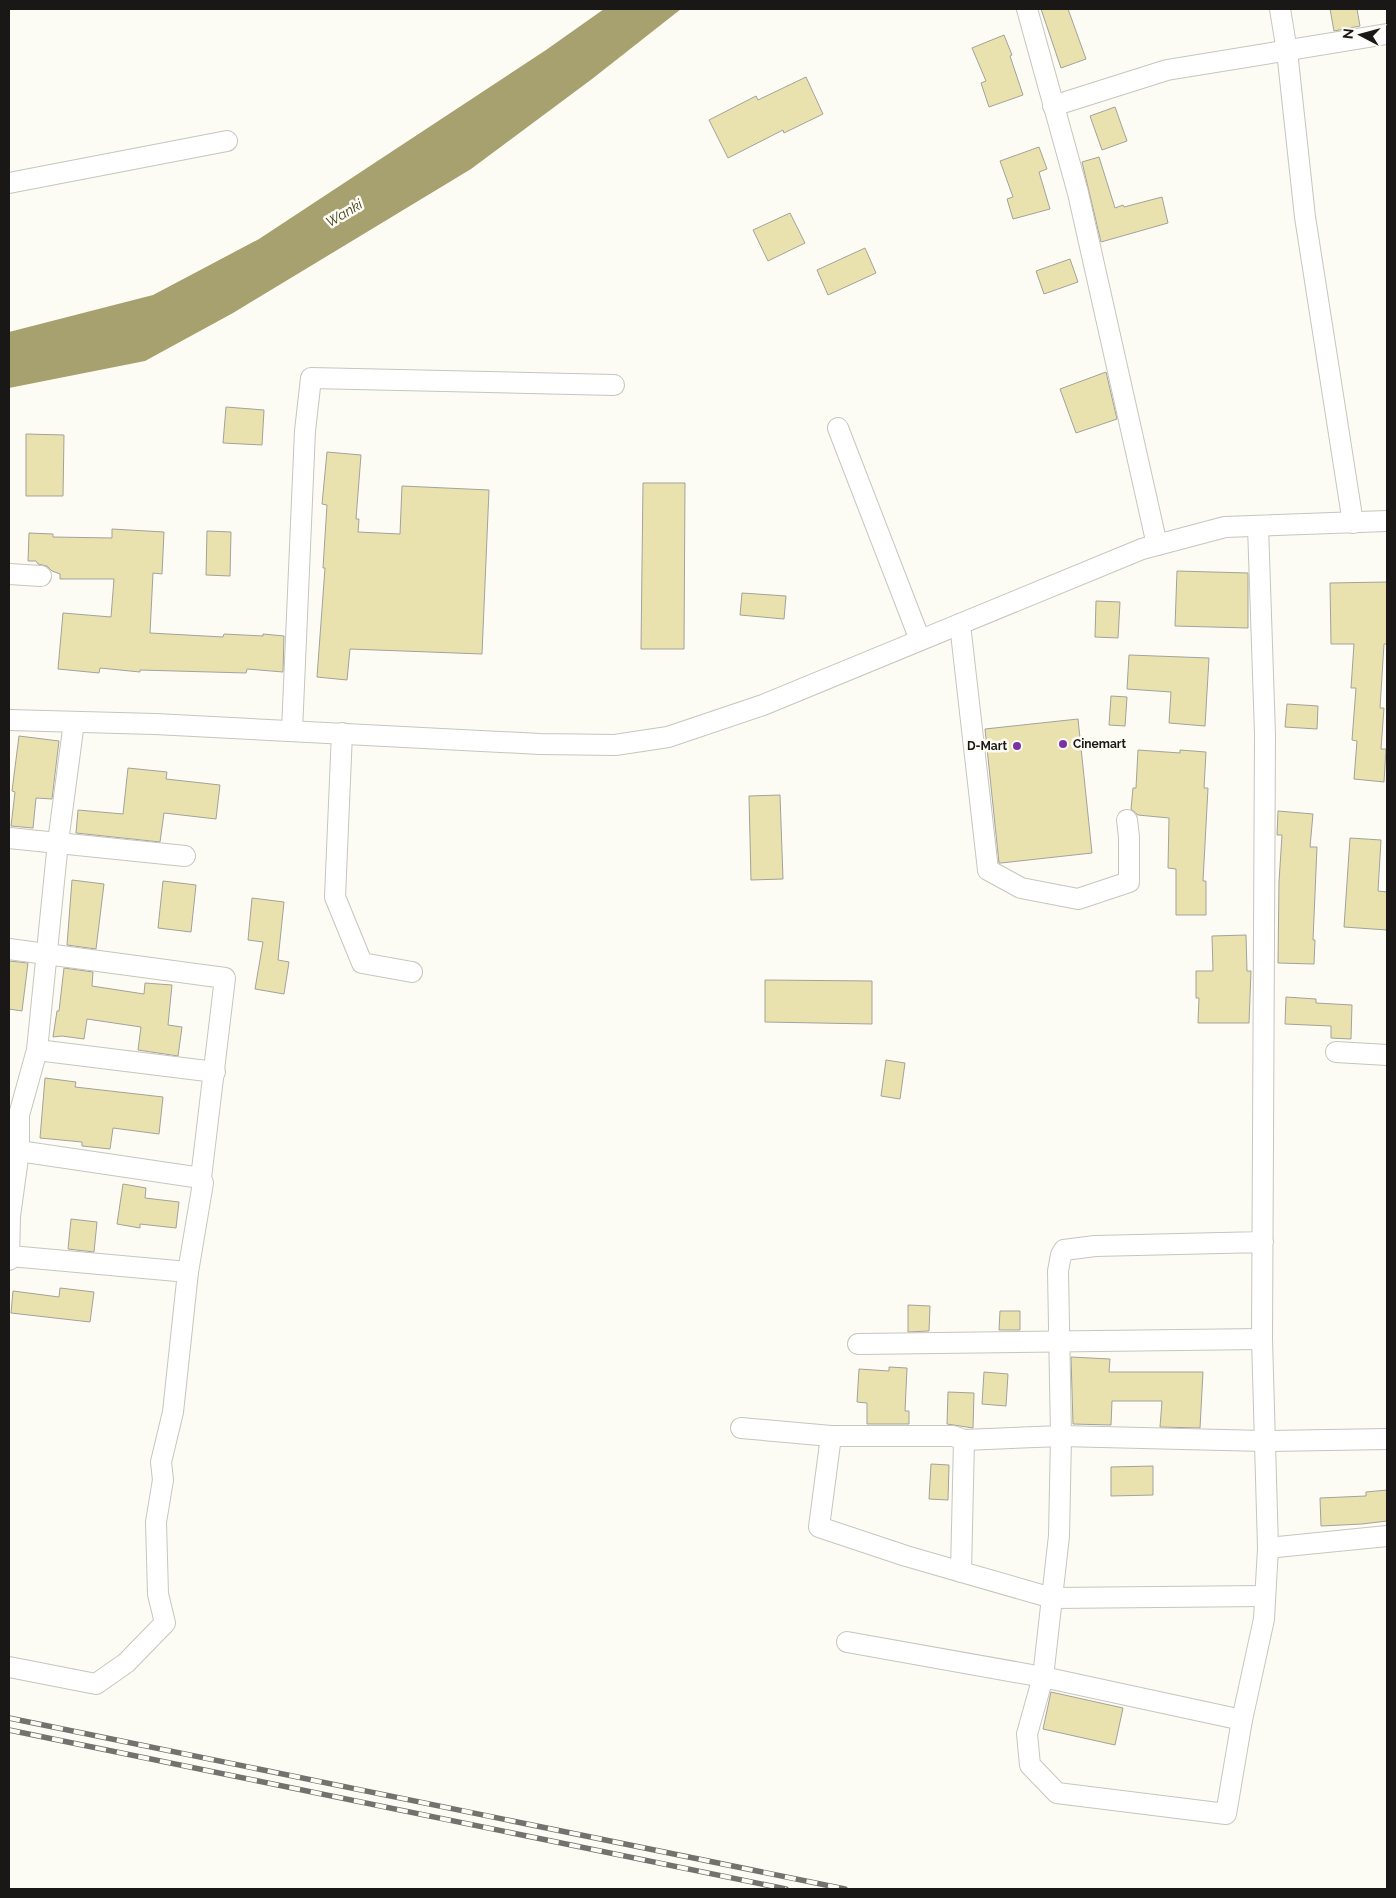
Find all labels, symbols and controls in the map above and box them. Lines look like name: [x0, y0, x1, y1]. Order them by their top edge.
north arrow: [1336, 10, 1386, 60]
text: N: [1340, 27, 1357, 40]
water label: Wanki: [323, 195, 366, 230]
place label: Cinemart: [1073, 737, 1126, 751]
marker: Cinemart: [1057, 738, 1069, 750]
place label: D-Mart: [967, 739, 1007, 753]
marker: D-Mart: [1011, 740, 1023, 752]

